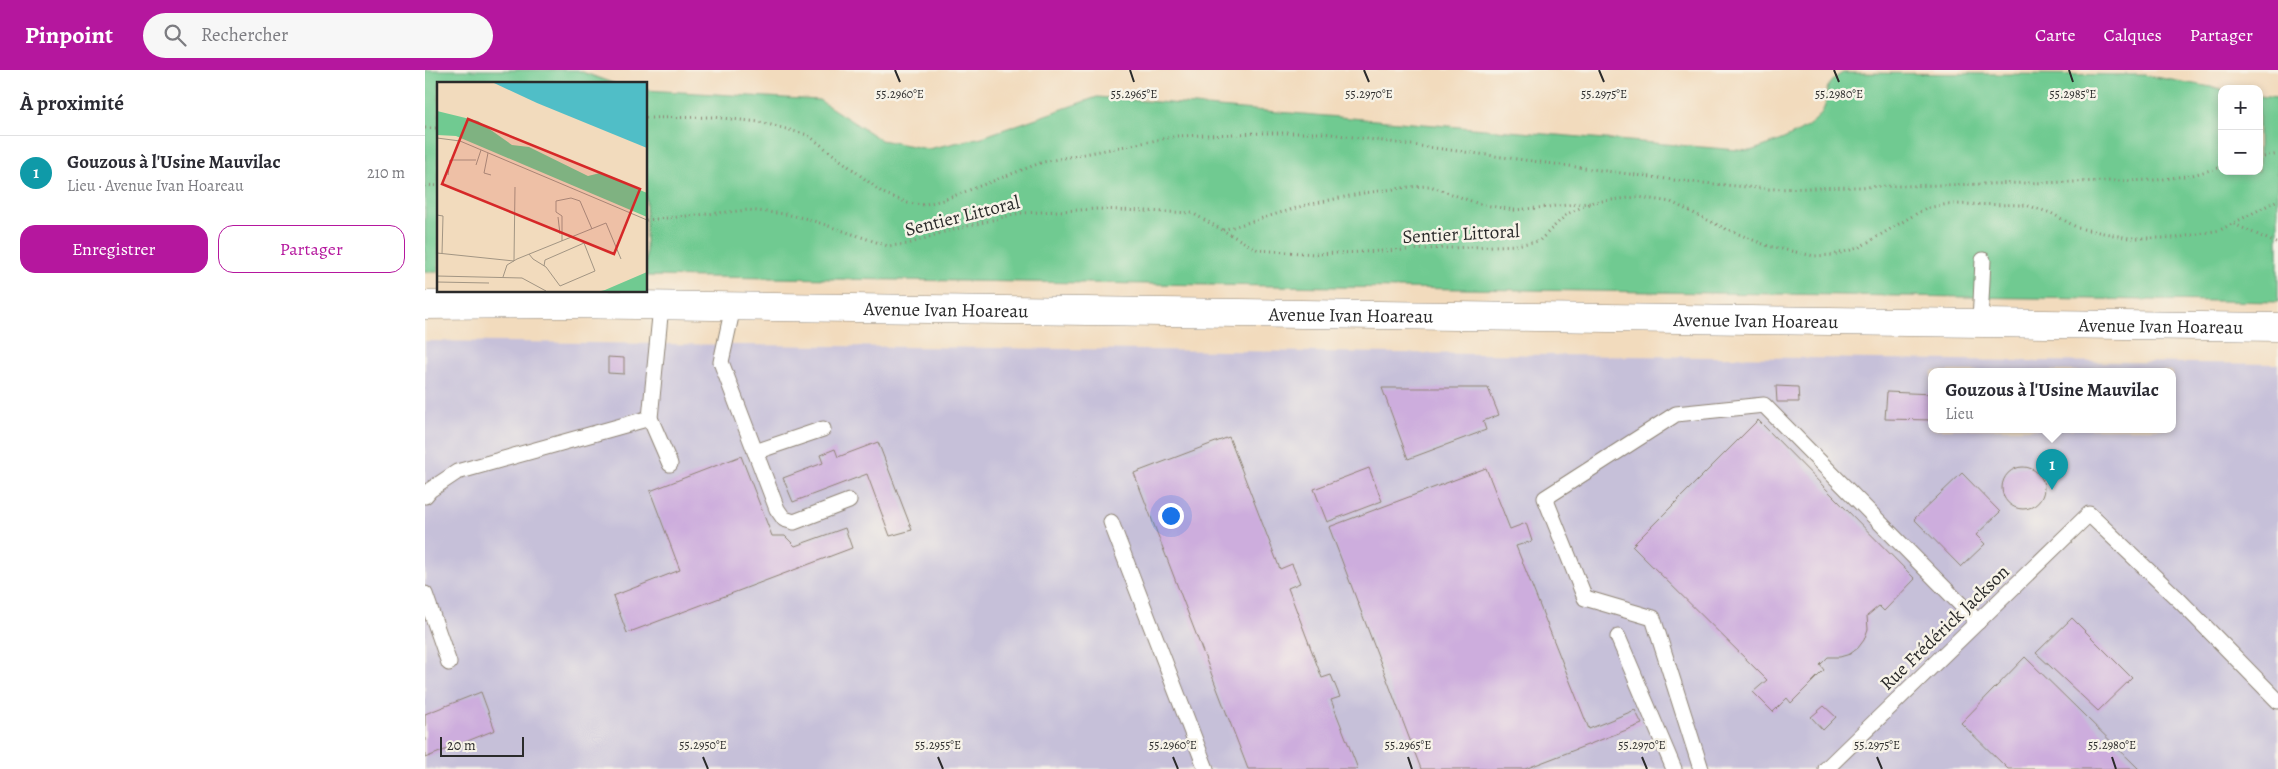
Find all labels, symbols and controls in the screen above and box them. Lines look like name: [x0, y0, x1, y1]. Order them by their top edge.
search box: [143, 13, 493, 58]
text: Pinpoint: [25, 19, 113, 51]
icon: search: [161, 21, 189, 49]
text: Rechercher: [201, 22, 288, 48]
text: Carte: [2035, 23, 2075, 47]
text: Calques: [2103, 23, 2162, 47]
text: Partager: [2190, 23, 2253, 47]
inset map: [437, 82, 647, 292]
map controls: [2218, 85, 2263, 175]
button: +: [2218, 85, 2263, 130]
text: 55.2960°E: [876, 86, 924, 102]
text: 55.2965°E: [1111, 86, 1157, 102]
text: 55.2970°E: [1345, 86, 1393, 102]
text: 55.2975°E: [1581, 86, 1627, 102]
text: 55.2980°E: [1815, 86, 1863, 102]
text: 55.2985°E: [2050, 86, 2096, 102]
text: À proximité: [20, 89, 124, 117]
button: −: [2218, 130, 2263, 175]
text: Gouzous à l'Usine Mauvilac: [67, 149, 281, 175]
text: 1: [33, 162, 39, 184]
text: 210 m: [367, 162, 405, 184]
text: Lieu · Avenue Ivan Hoareau: [67, 175, 244, 197]
street label: Sentier Littoral: [902, 189, 1023, 243]
street label: Sentier Littoral: [1402, 218, 1521, 250]
button: Enregistrer: [20, 225, 208, 273]
button: Partager: [218, 225, 405, 273]
street label: Avenue Ivan Hoareau: [862, 296, 1029, 324]
street label: Avenue Ivan Hoareau: [1267, 301, 1434, 330]
street label: Avenue Ivan Hoareau: [1672, 307, 1839, 335]
street label: Avenue Ivan Hoareau: [2077, 312, 2244, 341]
popup: [1928, 368, 2176, 433]
text: Gouzous à l'Usine Mauvilac: [1945, 377, 2159, 403]
text: Lieu: [1945, 403, 1974, 425]
pin: 1: [2036, 449, 2068, 490]
your location: [1158, 503, 1184, 529]
street label: Rue Frédérick Jackson: [1874, 559, 2015, 696]
scale bar: [440, 734, 524, 757]
text: 20 m: [447, 736, 476, 755]
text: 55.2950°E: [679, 737, 727, 753]
text: 55.2955°E: [915, 737, 961, 753]
text: 55.2960°E: [1149, 737, 1197, 753]
text: 55.2965°E: [1385, 737, 1431, 753]
text: 55.2970°E: [1618, 737, 1666, 753]
text: 55.2975°E: [1854, 737, 1900, 753]
text: 55.2980°E: [2088, 737, 2136, 753]

